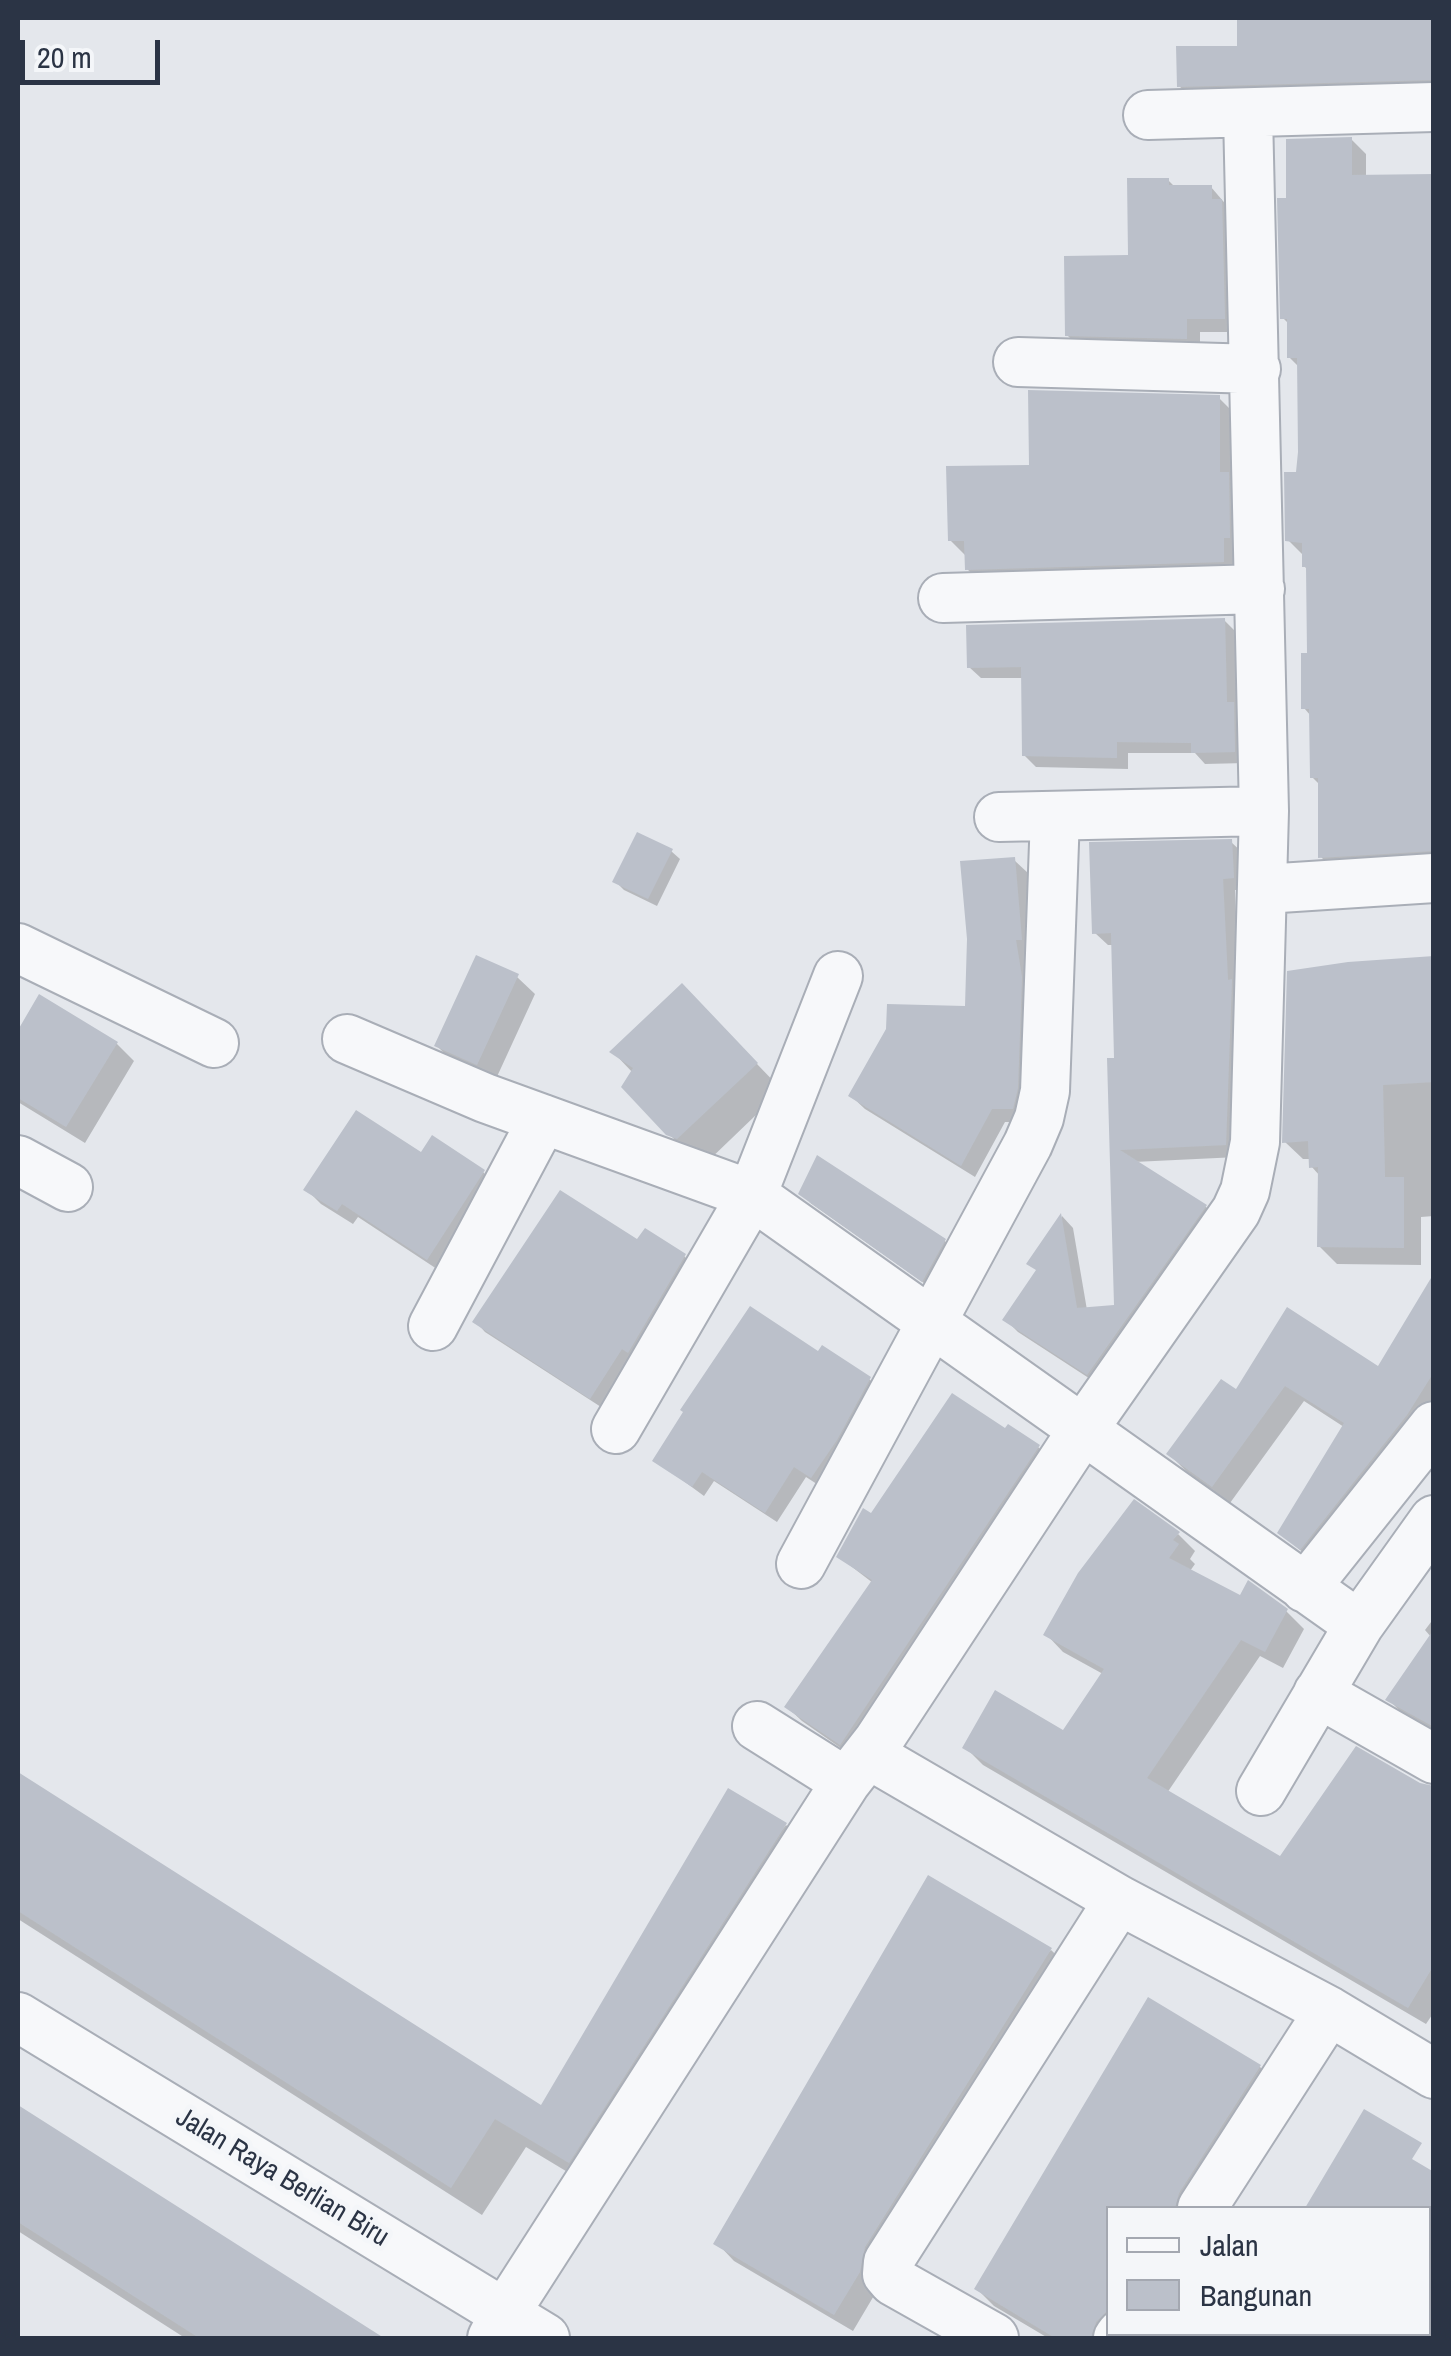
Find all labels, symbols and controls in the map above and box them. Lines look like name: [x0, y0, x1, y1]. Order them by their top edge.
scale bar: [25, 20, 165, 82]
text: 20 m: [37, 37, 92, 77]
street label: Jalan Raya Berlian Biru: [169, 2101, 395, 2255]
legend: [1106, 2206, 1431, 2336]
text: Jalan: [1200, 2225, 1259, 2265]
text: Bangunan: [1200, 2275, 1312, 2315]

